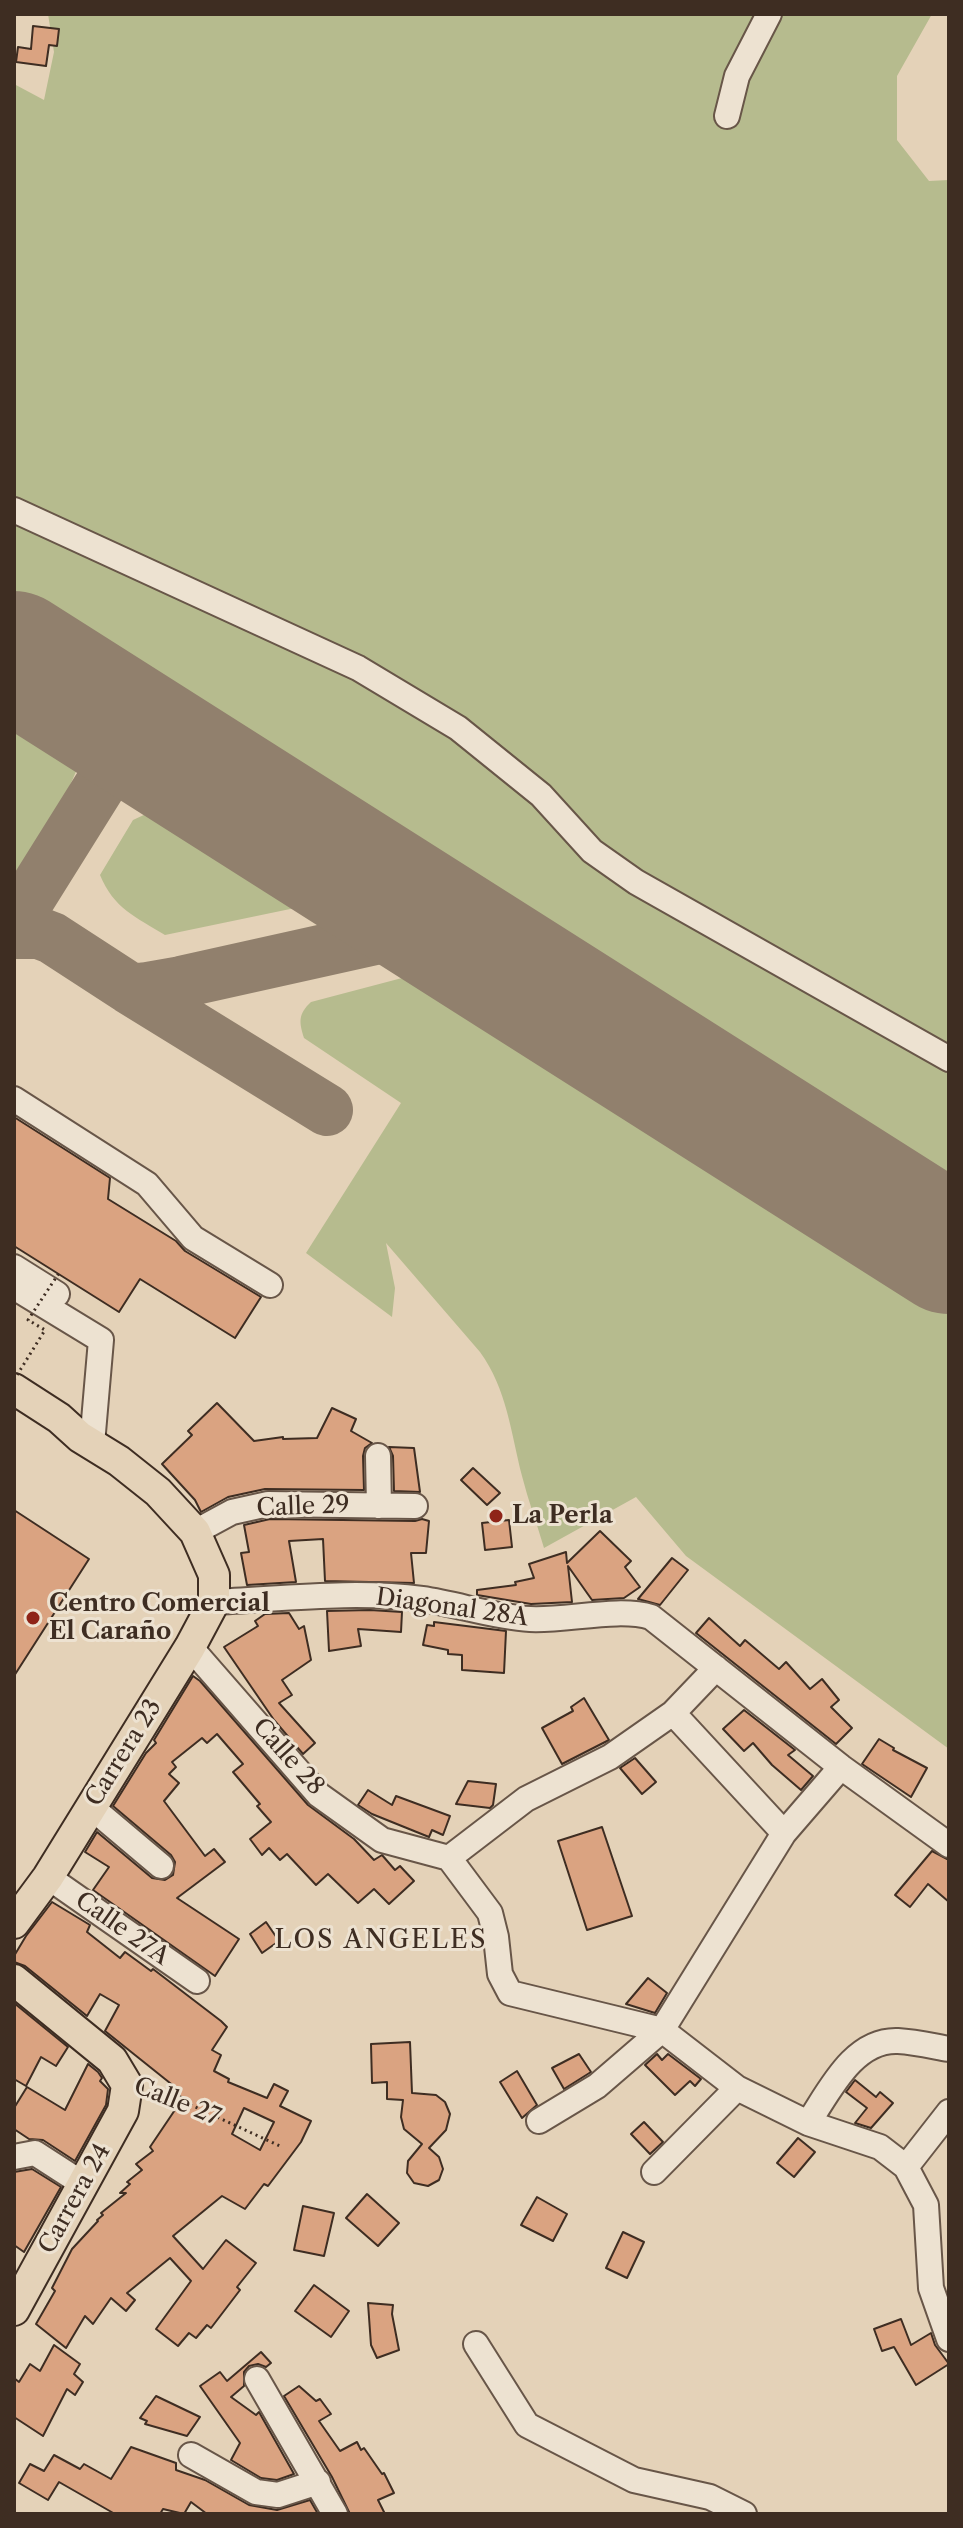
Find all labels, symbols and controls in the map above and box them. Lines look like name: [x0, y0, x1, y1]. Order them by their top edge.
street label: Calle 29: [256, 1491, 350, 1523]
place label: La Perla: [512, 1502, 613, 1530]
marker: La Perla: [487, 1507, 505, 1525]
street label: Diagonal 28A: [374, 1583, 530, 1633]
place label: Centro Comercial El Caraño: [49, 1590, 270, 1646]
marker: Centro Comercial El Caraño: [24, 1609, 42, 1627]
street label: Carrera 23: [80, 1694, 168, 1812]
street label: Calle 28: [246, 1713, 330, 1801]
street label: Calle 27A: [70, 1886, 174, 1972]
district label: LOS ANGELES: [274, 1924, 488, 1956]
street label: Calle 27: [129, 2072, 225, 2132]
street label: Carrera 24: [33, 2139, 117, 2259]

